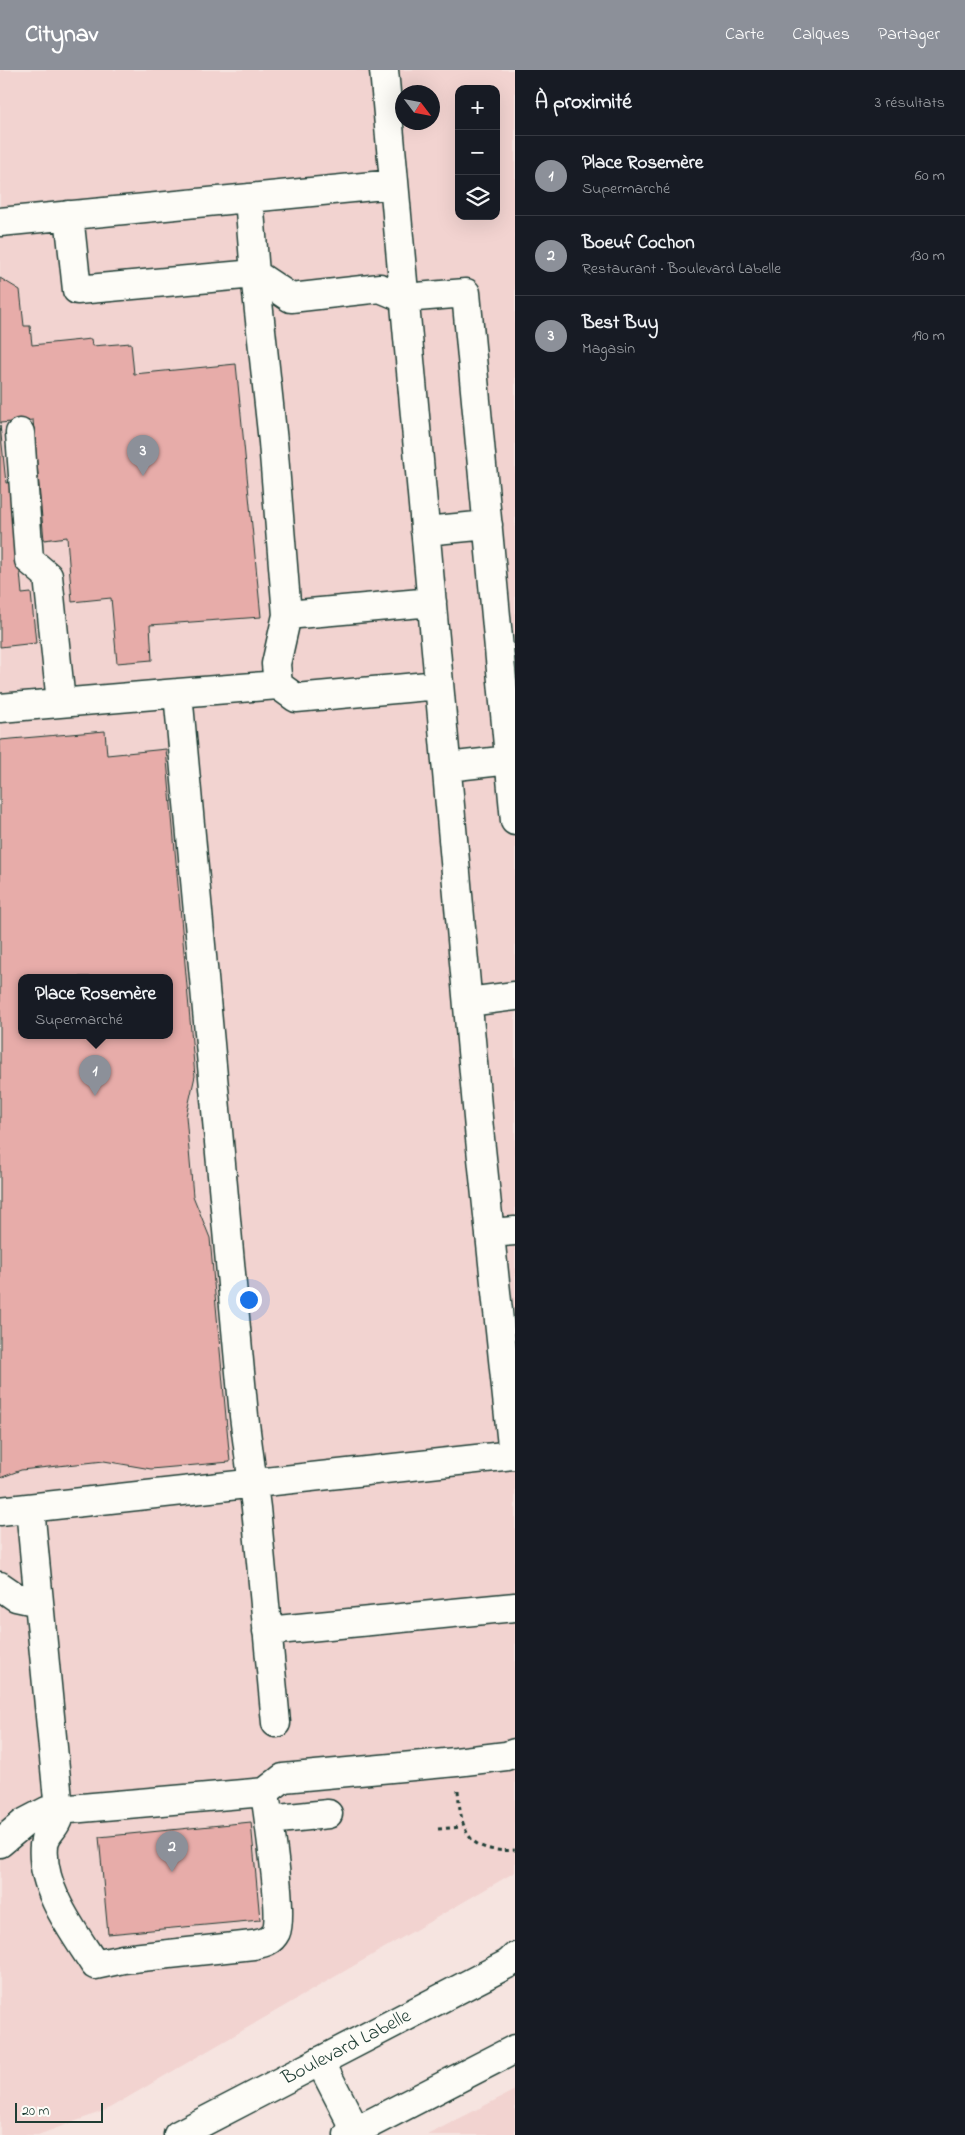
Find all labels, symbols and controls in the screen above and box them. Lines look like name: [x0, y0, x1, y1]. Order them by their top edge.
text: Citynav: [25, 18, 98, 53]
text: Carte: [725, 22, 764, 48]
text: Calques: [792, 22, 850, 48]
text: Partager: [878, 22, 940, 48]
north arrow: [395, 85, 440, 130]
map controls: [455, 85, 500, 220]
button: +: [455, 85, 500, 130]
text: À proximité: [535, 88, 632, 118]
text: 3 résultats: [875, 91, 945, 115]
button: −: [455, 130, 500, 175]
text: Place Rosemère: [582, 150, 703, 177]
text: 1: [548, 164, 554, 188]
text: 60 m: [915, 164, 945, 188]
button: layers: [455, 175, 500, 220]
text: Supermarché: [582, 177, 670, 201]
text: Boeuf Cochon: [582, 230, 695, 257]
text: 2: [547, 244, 555, 268]
text: 130 m: [910, 244, 945, 268]
text: Restaurant · Boulevard Labelle: [582, 257, 781, 281]
text: Best Buy: [582, 310, 658, 337]
text: 3: [548, 324, 554, 348]
text: 190 m: [912, 324, 945, 348]
text: Magasin: [582, 337, 635, 361]
pin: 3: [127, 435, 159, 476]
popup: [18, 974, 173, 1039]
text: Place Rosemère: [35, 981, 156, 1008]
text: Supermarché: [35, 1008, 123, 1032]
pin: 1: [79, 1055, 111, 1096]
your location: [236, 1287, 262, 1313]
pin: 2: [156, 1831, 188, 1872]
street label: Boulevard Labelle: [276, 2002, 416, 2094]
scale bar: [15, 2100, 102, 2123]
text: 20 m: [22, 2101, 49, 2122]

